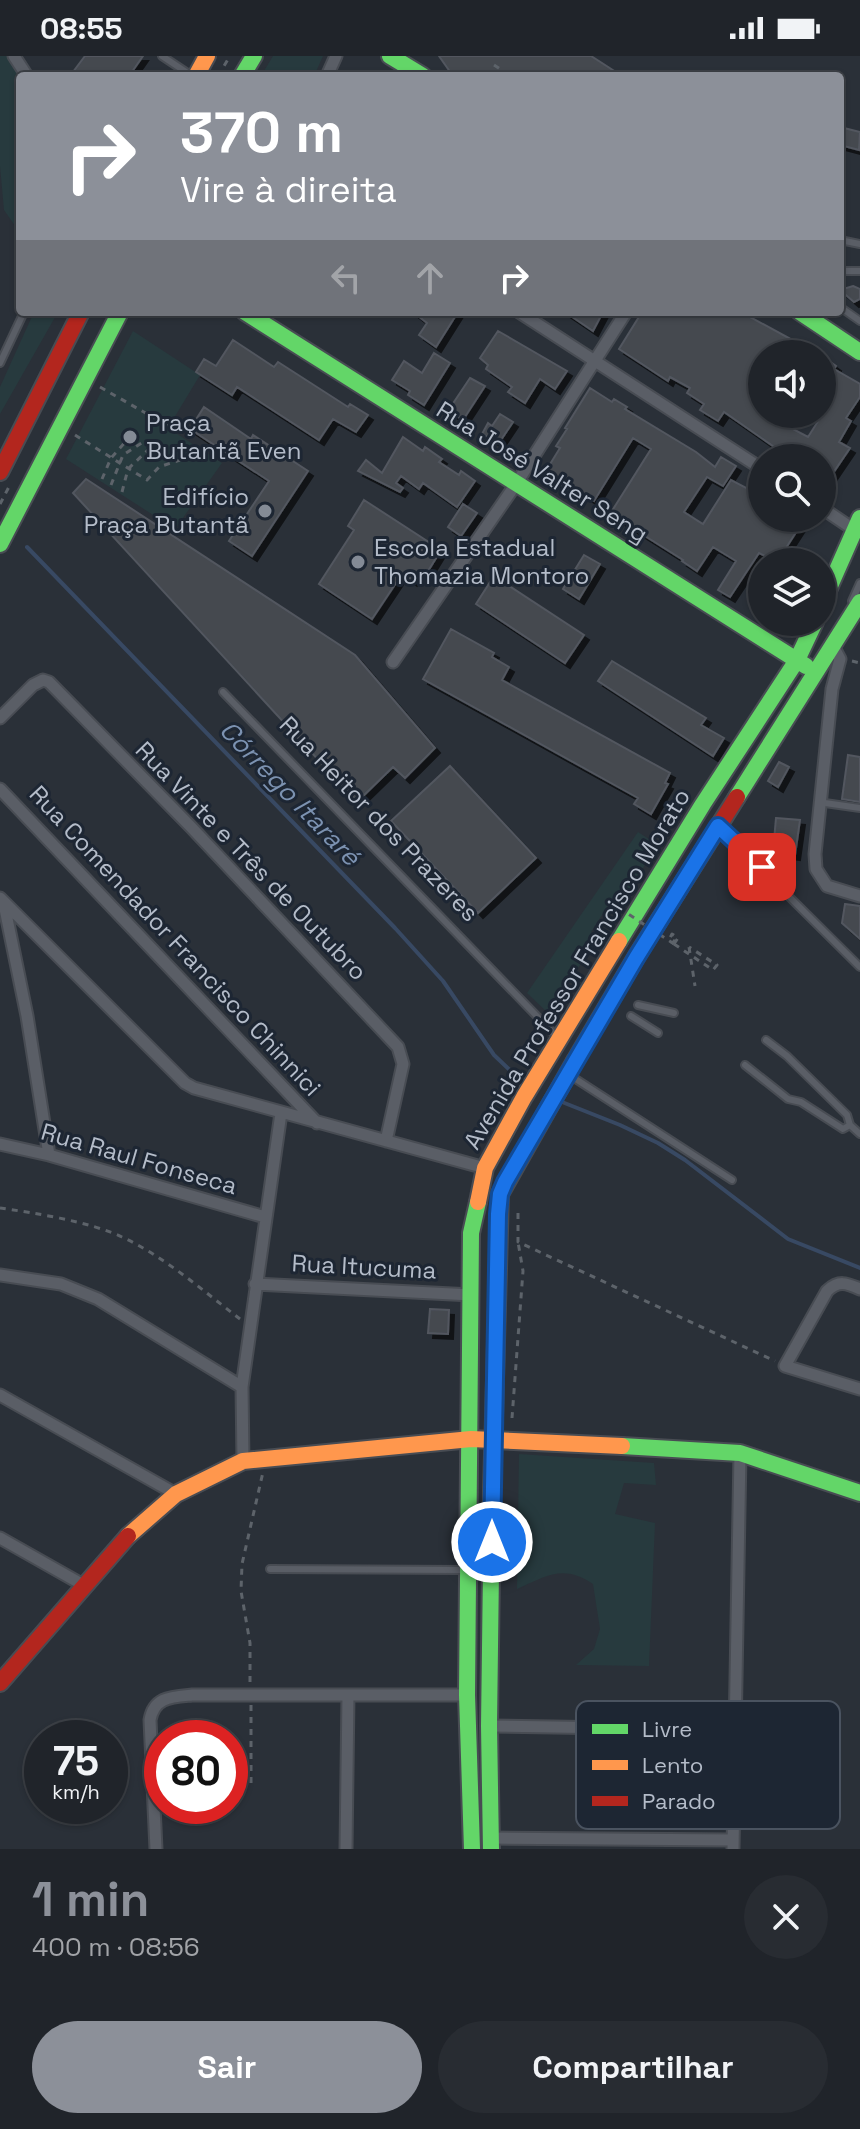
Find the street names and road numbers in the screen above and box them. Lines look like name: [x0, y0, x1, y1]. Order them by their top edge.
street label: Rua José Valter Seng: [431, 394, 654, 549]
street label: Rua Heitor dos Prazeres: [273, 709, 486, 928]
street label: Rua Vinte e Três de Outubro: [129, 735, 374, 987]
street label: Rua Comendador Francisco Chinnici: [23, 779, 328, 1103]
street label: Avenida Professor Francisco Morato: [456, 783, 697, 1155]
street label: Rua Raul Fonseca: [38, 1116, 241, 1201]
street label: Rua Itucuma: [291, 1247, 437, 1286]

